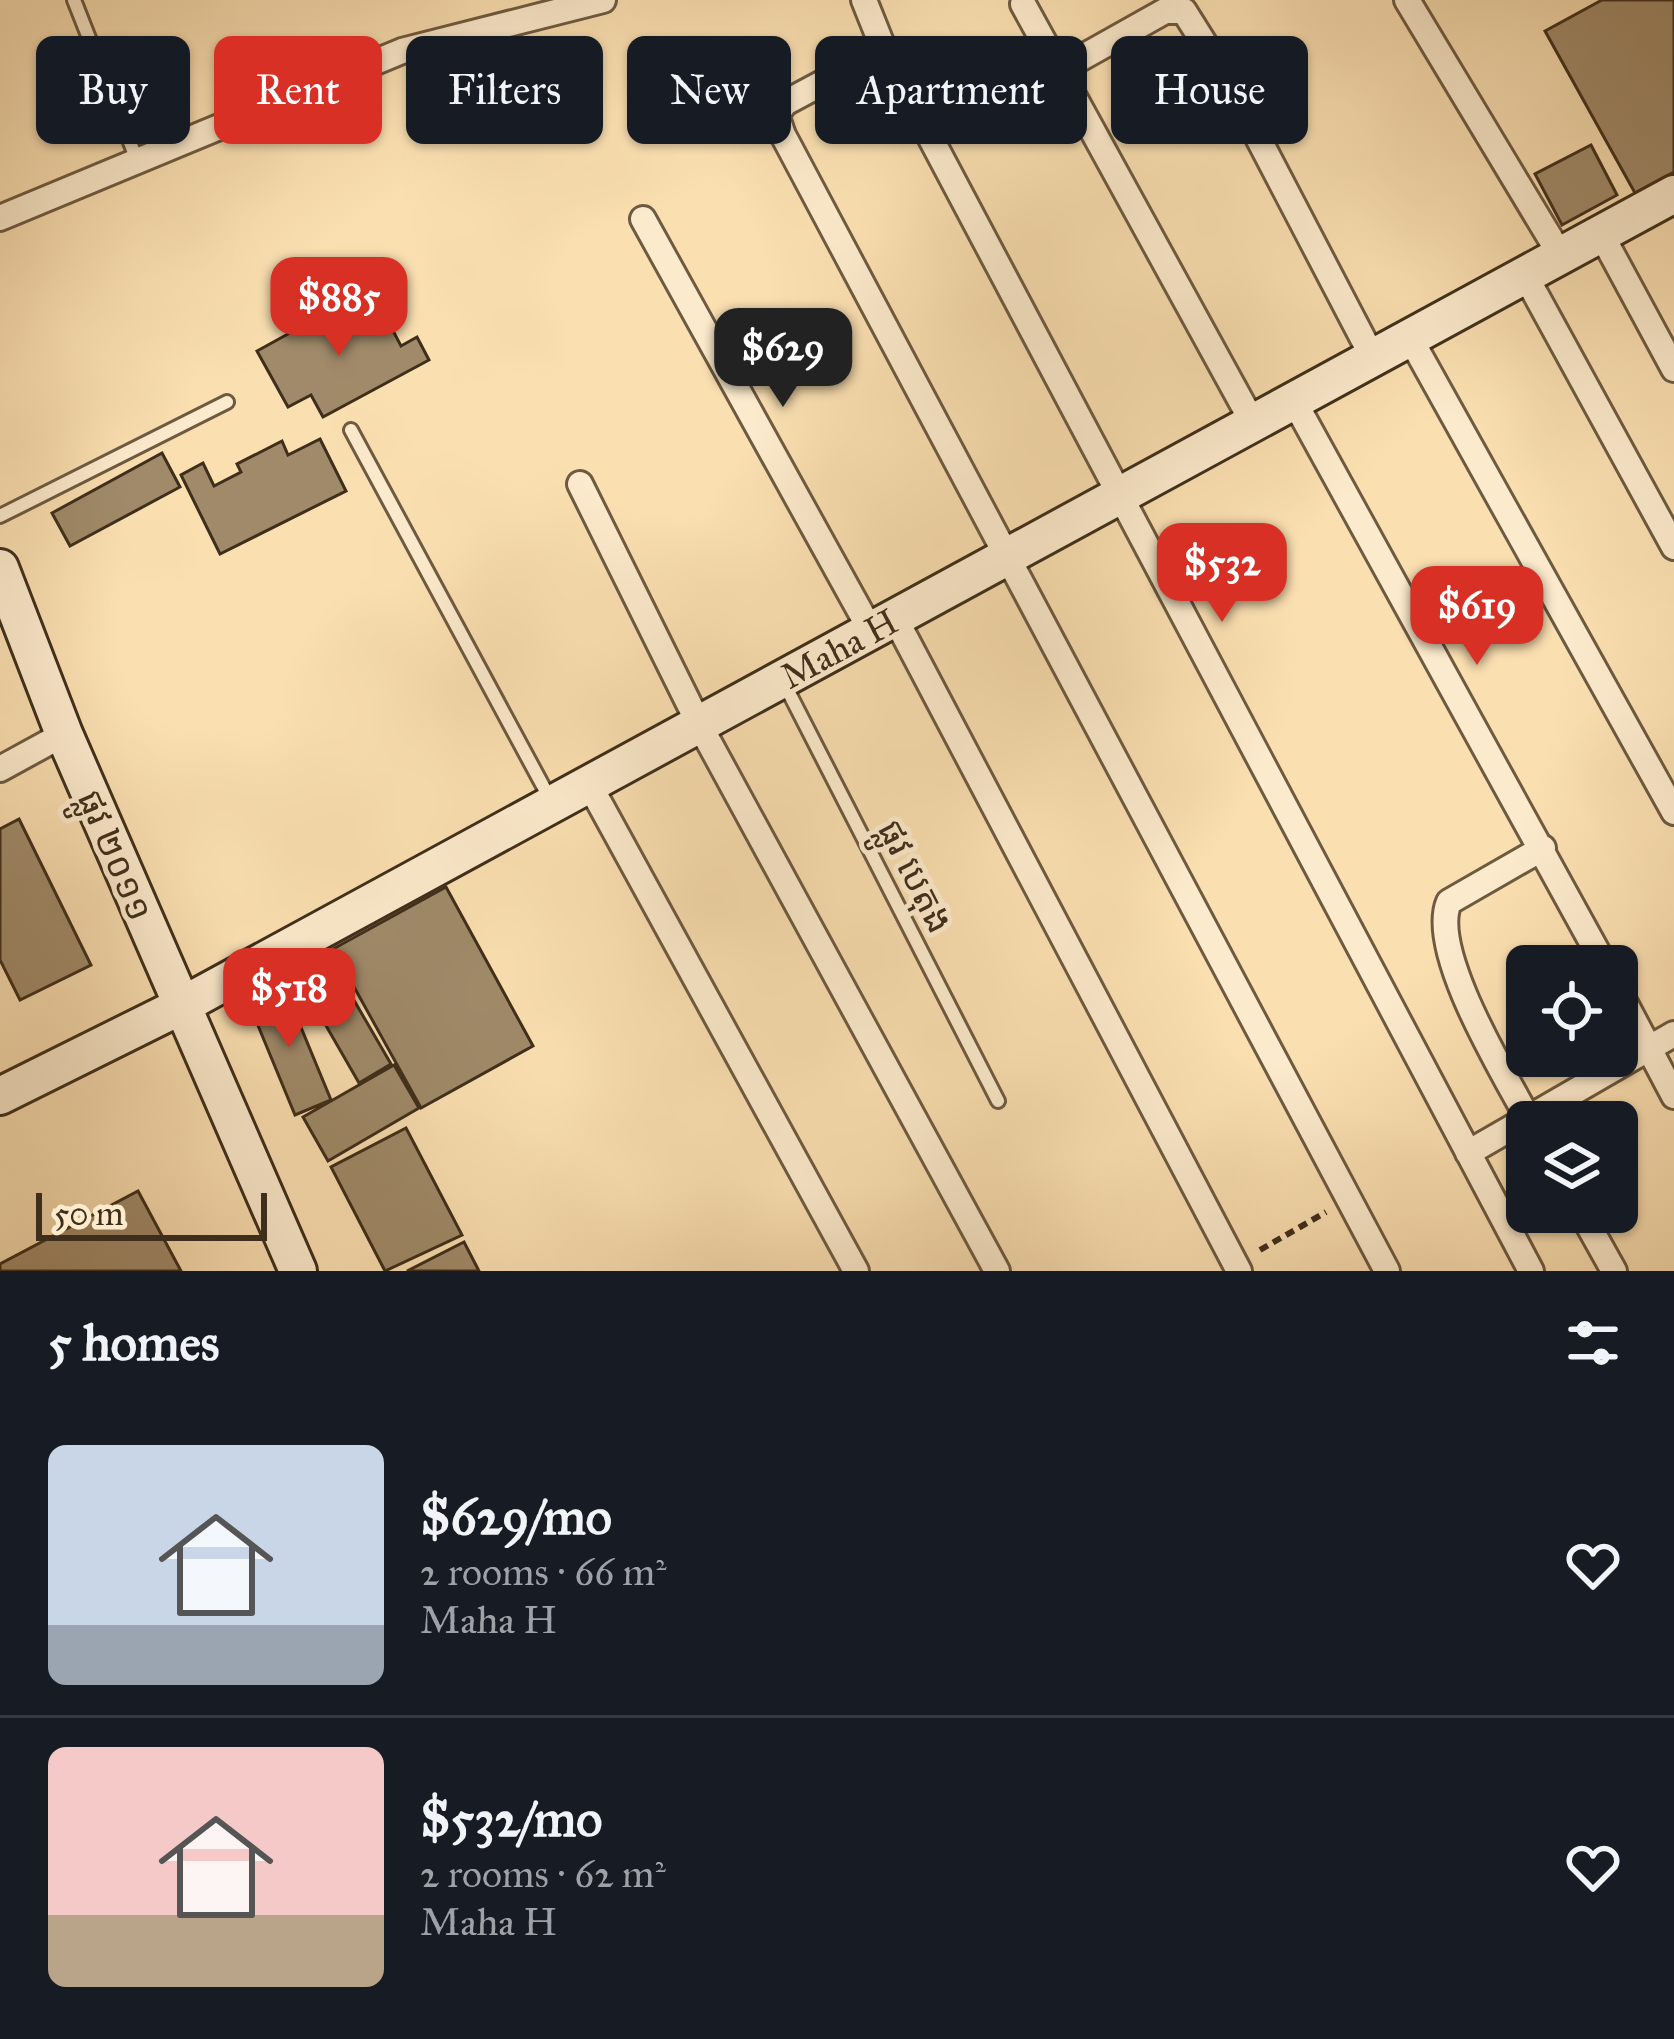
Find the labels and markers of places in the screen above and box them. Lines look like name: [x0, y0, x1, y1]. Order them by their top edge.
pin: $885: [268, 257, 410, 359]
pin: $629: [712, 308, 854, 410]
pin: $532: [1151, 523, 1293, 625]
pin: $619: [1406, 566, 1548, 668]
pin: $518: [218, 948, 360, 1050]

